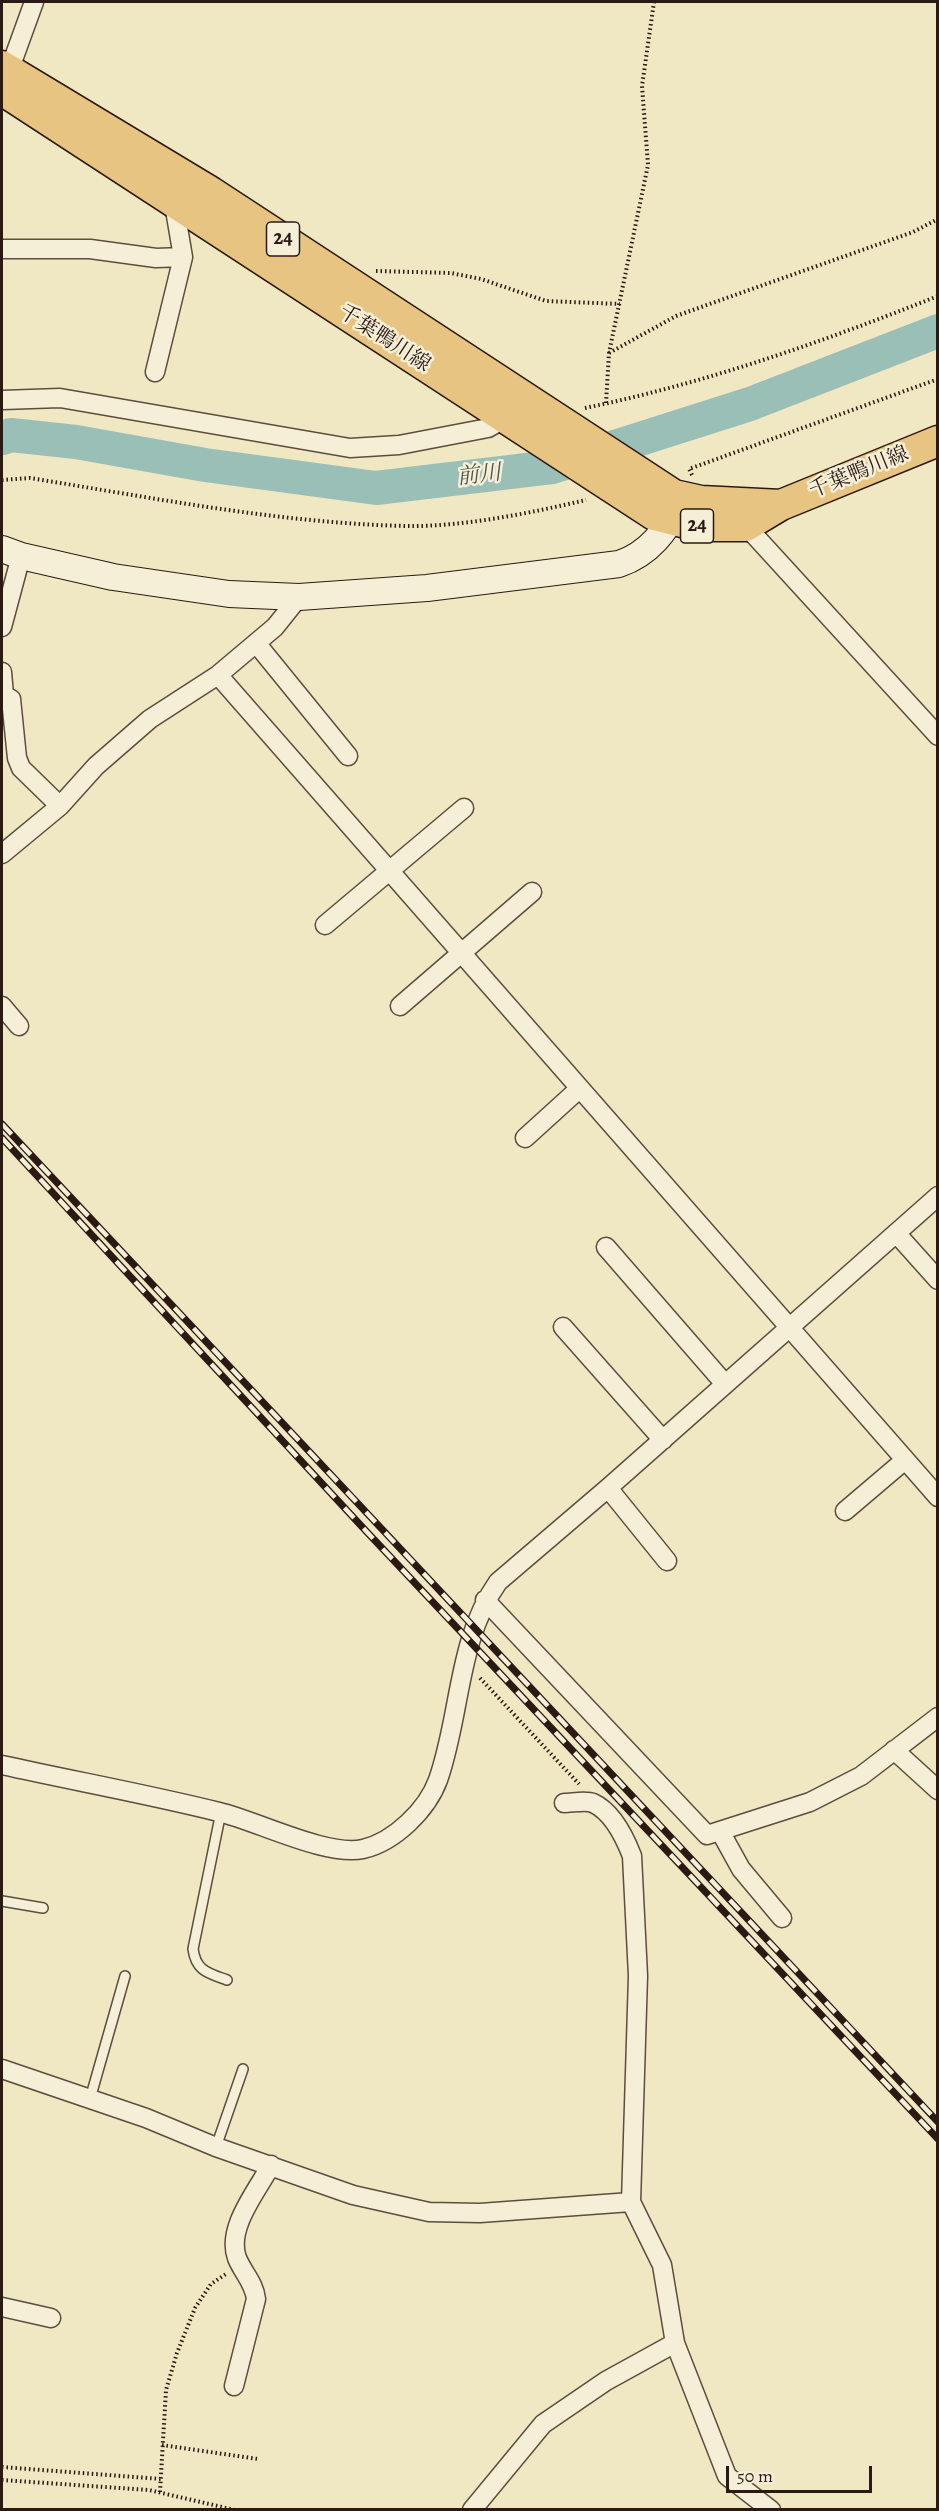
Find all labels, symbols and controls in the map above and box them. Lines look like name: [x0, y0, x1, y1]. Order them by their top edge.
road number: 24: [266, 222, 300, 256]
street label: 千葉鴨川線: [333, 300, 435, 378]
street label: 千葉鴨川線: [806, 442, 912, 504]
water label: 前川: [456, 460, 502, 492]
road number: 24: [680, 509, 714, 543]
scale bar: [729, 2454, 874, 2492]
text: 50 m: [737, 2464, 773, 2488]

